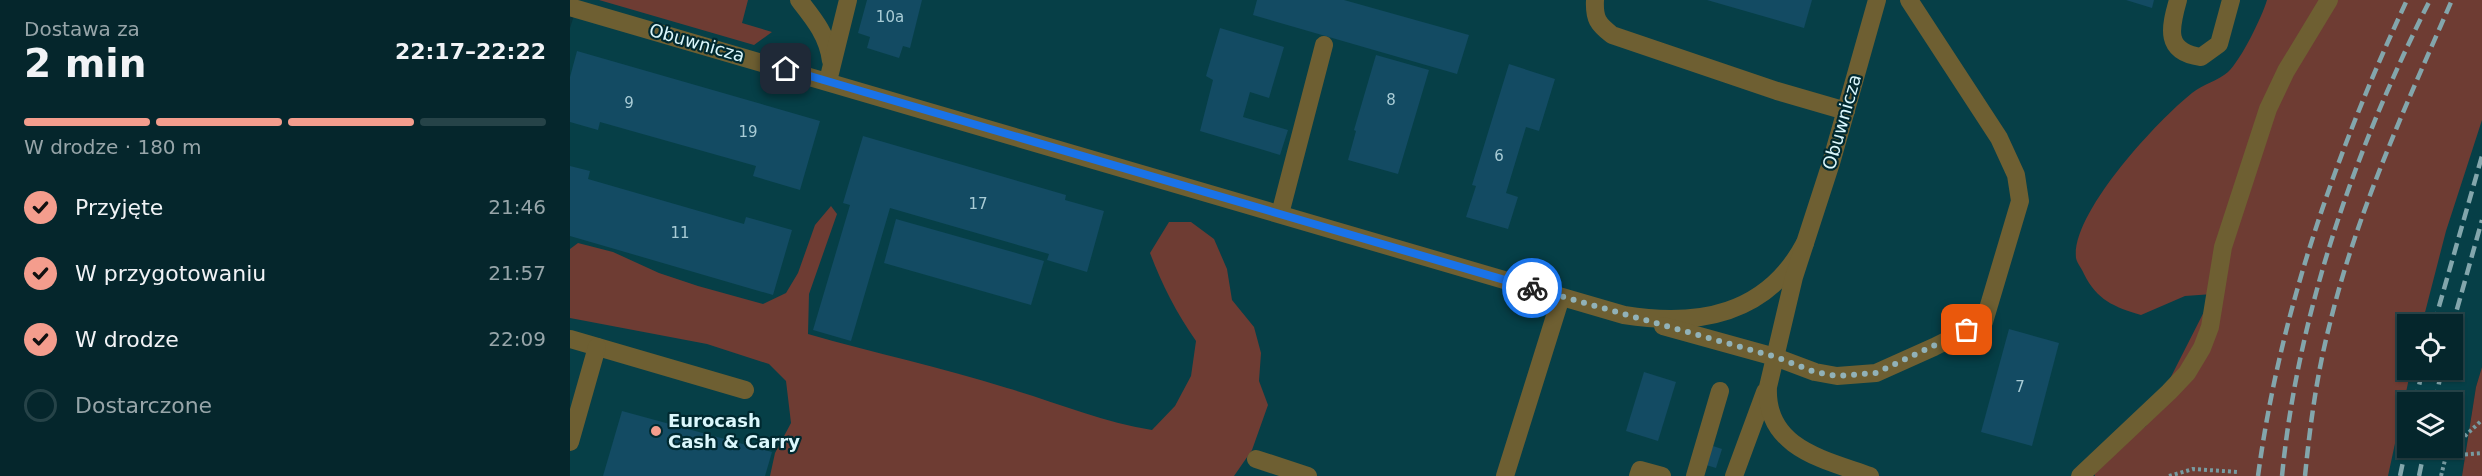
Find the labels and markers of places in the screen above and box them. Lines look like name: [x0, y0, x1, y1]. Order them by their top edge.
pin: [760, 43, 811, 94]
pin: [1941, 304, 1992, 355]
place label: Eurocash Cash & Carry: [668, 410, 800, 452]
marker: Eurocash Cash & Carry: [649, 424, 663, 438]

